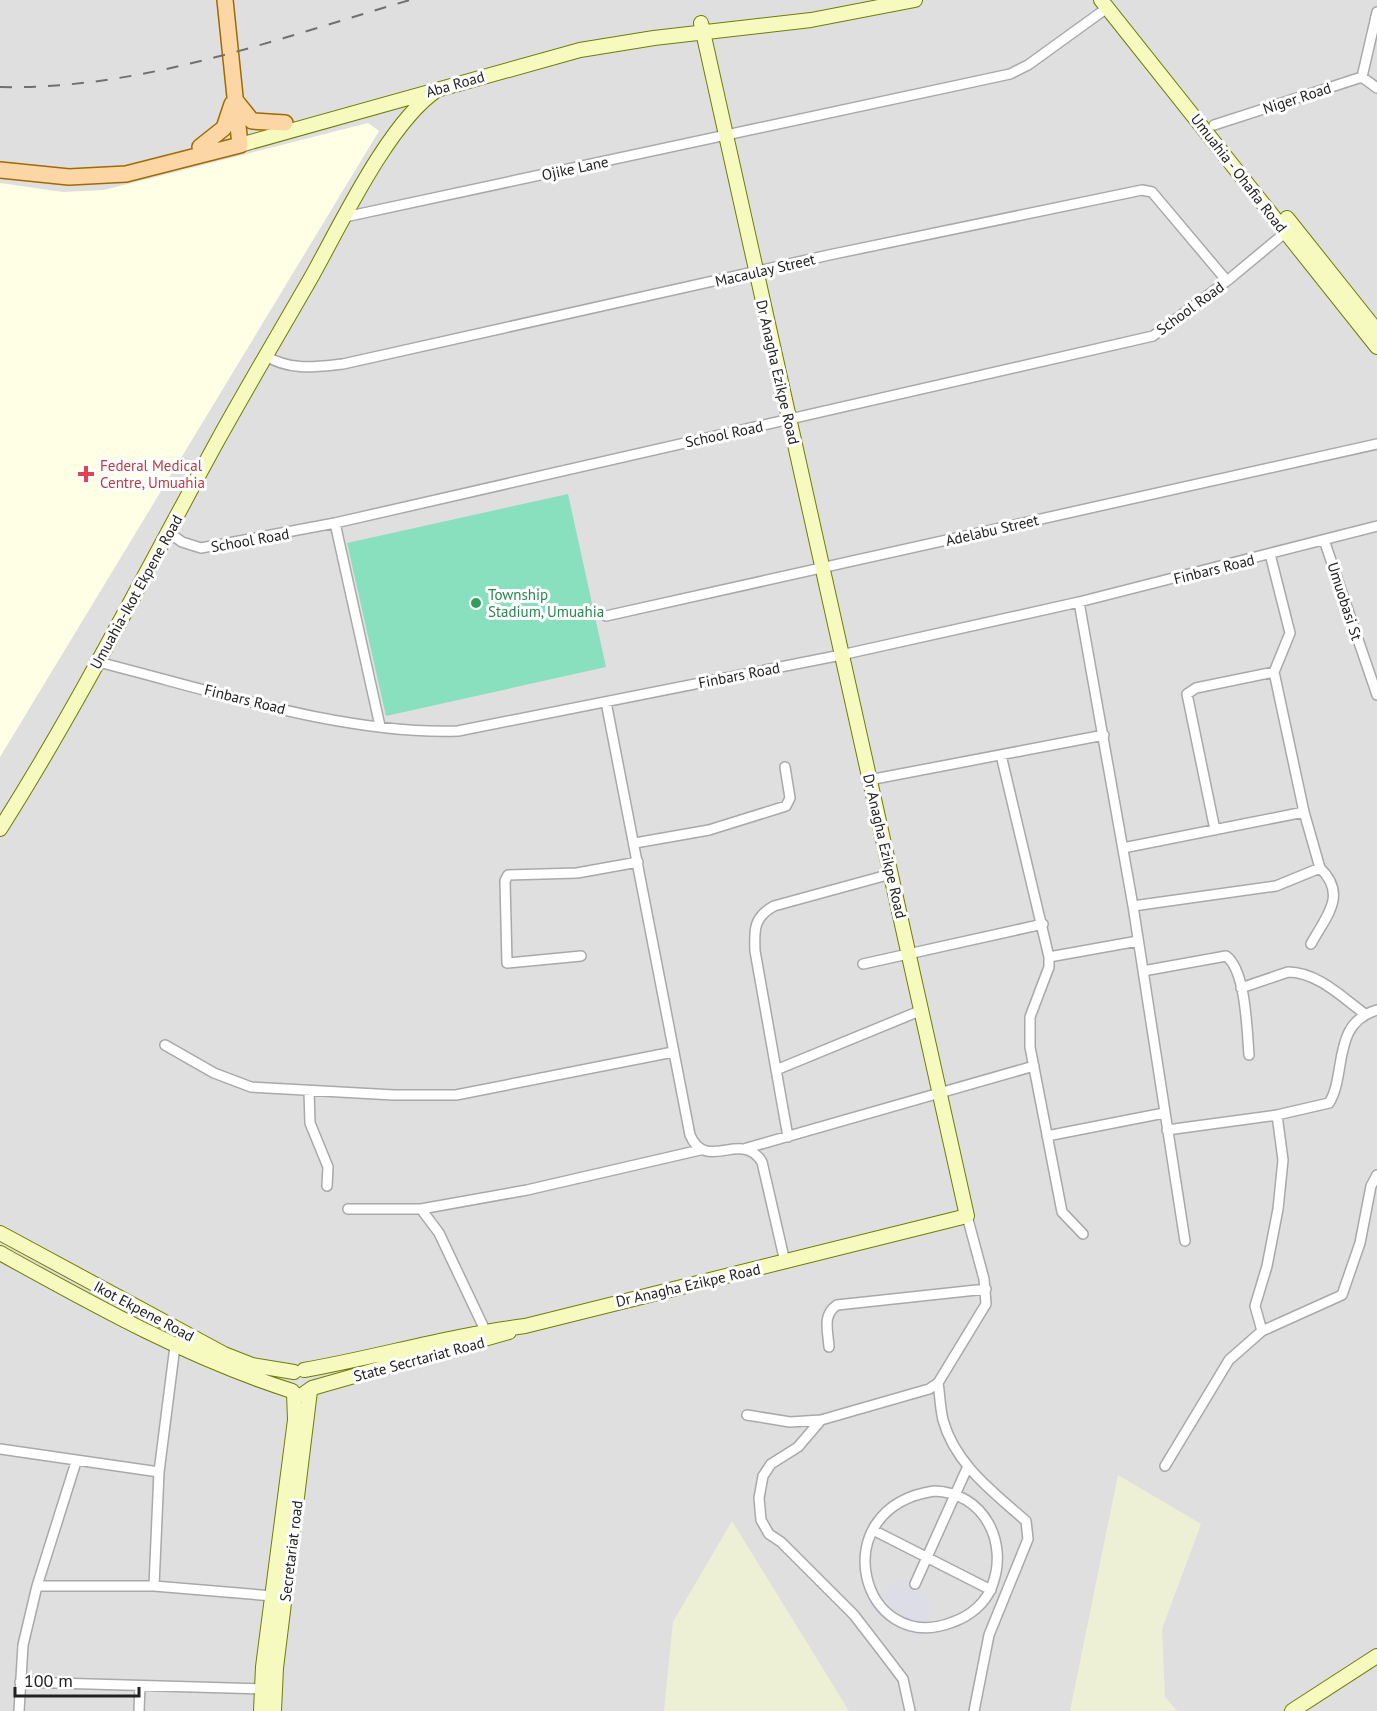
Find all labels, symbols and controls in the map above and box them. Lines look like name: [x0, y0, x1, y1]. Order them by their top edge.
street label: Aba Road: [424, 67, 486, 101]
street label: Niger Road: [1260, 78, 1334, 118]
street label: Umuahia - Ohafia Road: [1187, 110, 1291, 236]
street label: Ojike Lane: [540, 152, 610, 184]
street label: Macaulay Street: [713, 249, 817, 291]
street label: School Road: [1152, 277, 1228, 339]
street label: Dr Anagha Ezikpe Road: [752, 298, 804, 446]
street label: School Road: [683, 416, 765, 452]
place label: Federal Medical Centre, Umuahia: [100, 456, 205, 492]
marker: Federal Medical Centre, Umuahia: [77, 465, 95, 483]
street label: Adelabu Street: [944, 510, 1040, 550]
street label: Umuahia-Ikot Ekpene Road: [86, 511, 186, 673]
street label: School Road: [209, 524, 291, 556]
street label: Finbars Road: [1172, 550, 1256, 588]
street label: Umuobasi St: [1323, 560, 1367, 642]
place label: Township Stadium, Umuahia: [488, 585, 604, 621]
marker: Township Stadium, Umuahia: [469, 596, 483, 610]
street label: Finbars Road: [697, 658, 781, 692]
street label: Finbars Road: [203, 680, 287, 718]
street label: Dr Anagha Ezikpe Road: [859, 772, 911, 920]
street label: Dr Anagha Ezikpe Road: [614, 1259, 762, 1311]
street label: Ikot Ekpene Road: [91, 1277, 197, 1345]
street label: State Secrtariat Road: [351, 1332, 487, 1386]
street label: Secretariat road: [275, 1499, 307, 1603]
scale bar: [15, 1660, 140, 1698]
text: 100 m: [24, 1669, 73, 1692]

